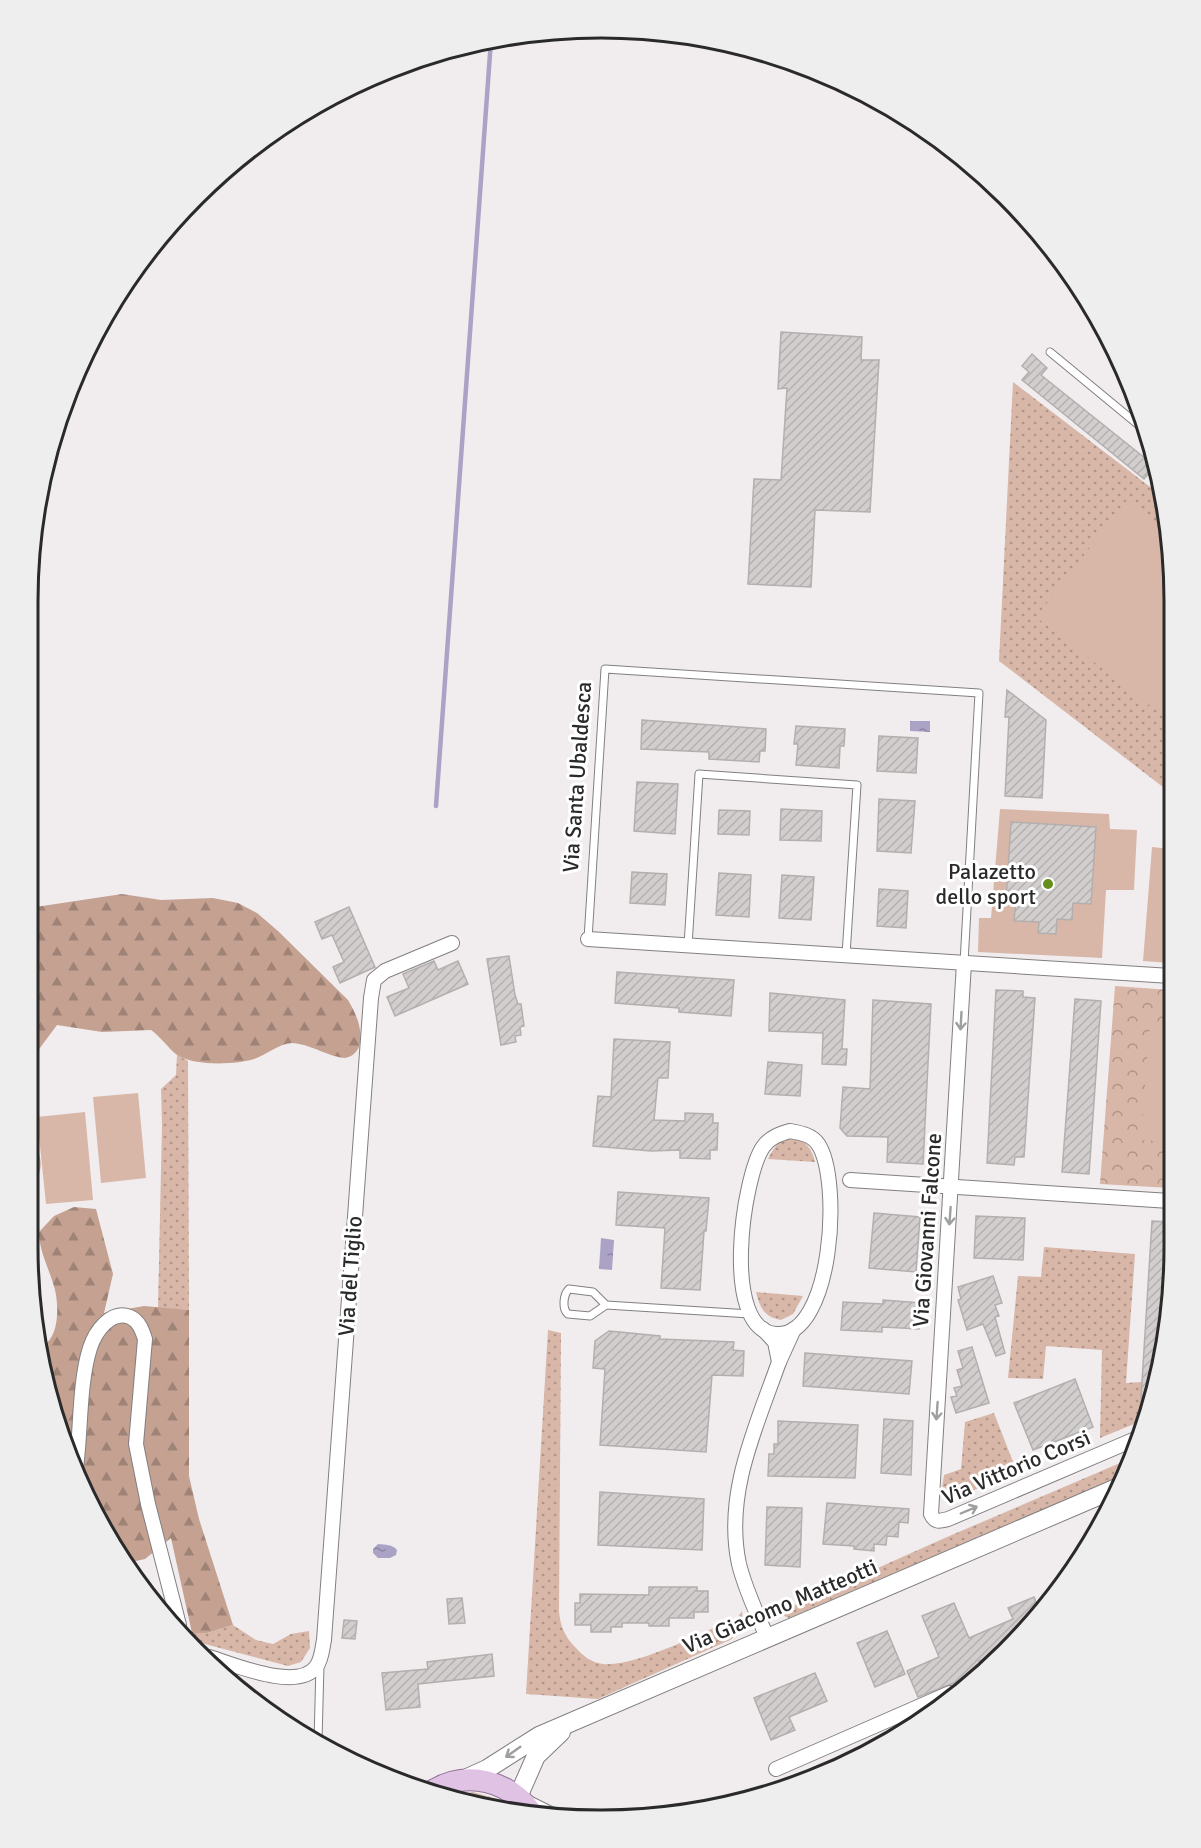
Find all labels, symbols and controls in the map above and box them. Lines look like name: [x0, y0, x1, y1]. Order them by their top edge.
street label: Via Santa Ubaldesca: [557, 681, 597, 873]
place label: Palazetto dello sport: [936, 858, 1036, 910]
marker: Palazetto dello sport: [1041, 877, 1055, 891]
one-way arrow: [955, 1011, 966, 1031]
street label: Via Giovanni Falcone: [907, 1132, 947, 1328]
one-way arrow: [944, 1205, 955, 1225]
street label: Via del Tiglio: [332, 1215, 368, 1337]
one-way arrow: [931, 1400, 942, 1420]
street label: Via Vittorio Corsi: [938, 1424, 1094, 1510]
one-way arrow: [960, 1503, 978, 1514]
street label: Via Giacomo Matteotti: [679, 1553, 881, 1659]
one-way arrow: [505, 1746, 521, 1758]

